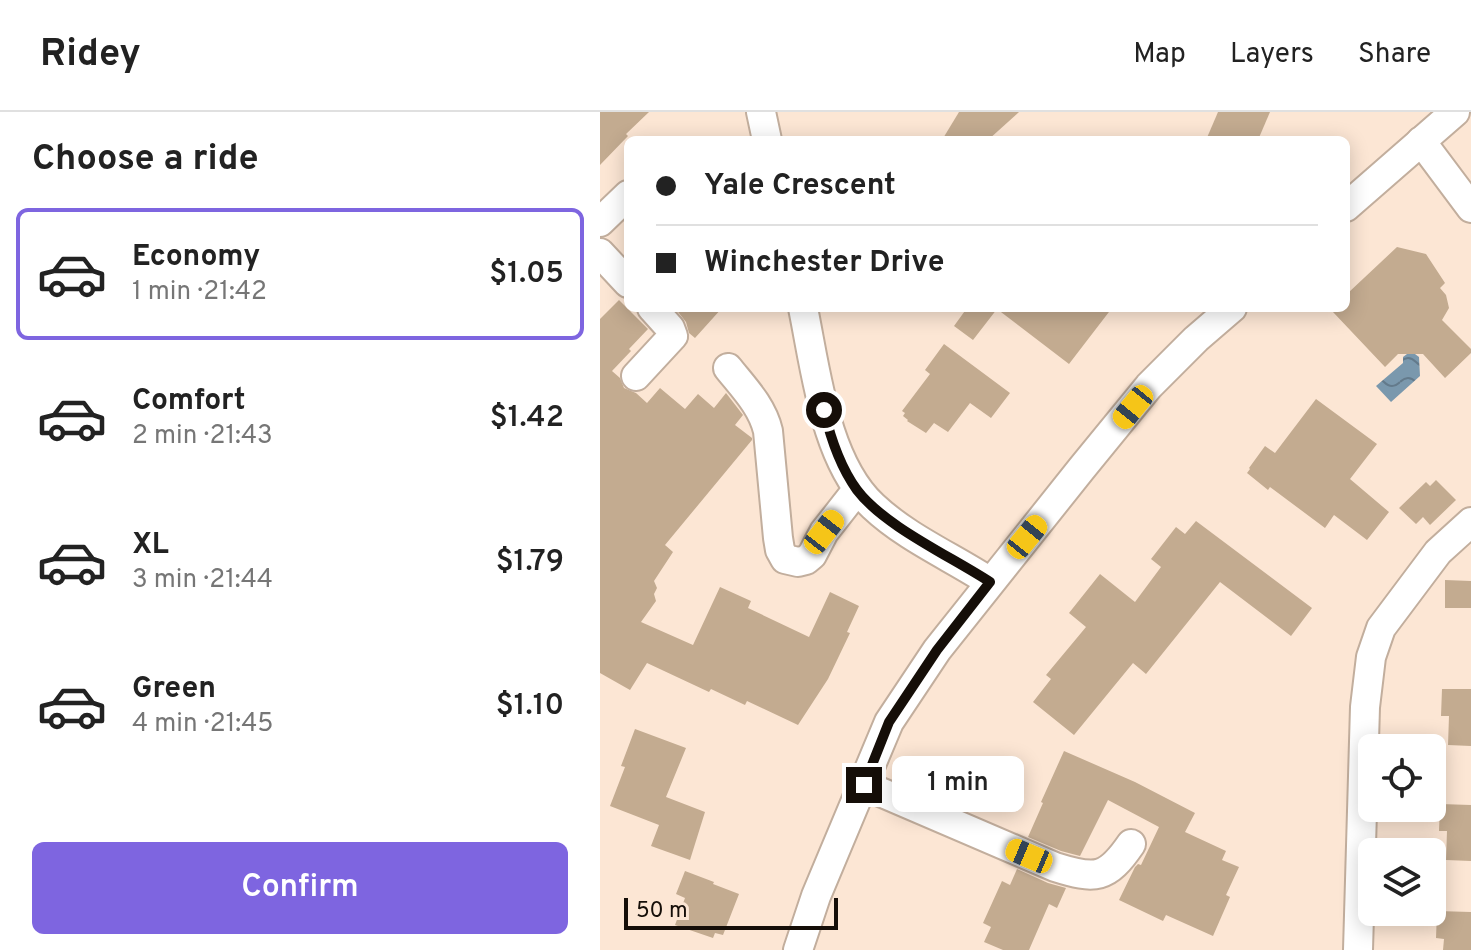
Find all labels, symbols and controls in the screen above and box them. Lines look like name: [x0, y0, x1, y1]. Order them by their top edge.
text: Ridey: [40, 31, 141, 80]
text: Map: [1133, 37, 1186, 73]
text: Layers: [1230, 37, 1314, 73]
text: Share: [1358, 37, 1431, 73]
text: Choose a ride: [32, 137, 258, 183]
text: Yale Crescent: [704, 168, 896, 205]
icon: car: [36, 238, 108, 310]
text: Economy: [132, 239, 260, 276]
text: Winchester Drive: [704, 245, 944, 282]
text: $1.05: [489, 256, 564, 293]
text: 1 min · 21:42: [132, 276, 267, 309]
car: [1109, 381, 1157, 433]
icon: car: [36, 382, 108, 454]
text: Comfort: [132, 383, 245, 420]
route start: [806, 392, 842, 428]
text: $1.42: [490, 400, 564, 437]
text: 2 min · 21:43: [132, 420, 273, 453]
car: [800, 506, 848, 558]
car: [1003, 511, 1051, 563]
icon: car: [36, 526, 108, 598]
text: XL: [132, 527, 169, 564]
text: $1.79: [496, 544, 564, 581]
text: 3 min · 21:44: [132, 564, 273, 597]
icon: car: [36, 670, 108, 742]
text: Green: [132, 671, 216, 708]
text: $1.10: [496, 688, 564, 725]
text: 4 min · 21:45: [132, 708, 274, 741]
map controls: [1358, 734, 1446, 926]
button: locate: [1358, 734, 1446, 822]
callout: 1 min: [892, 757, 1024, 813]
route end: [846, 767, 882, 803]
text: 1 min: [927, 767, 989, 800]
car: [1002, 836, 1056, 876]
button: layers: [1358, 838, 1446, 926]
button: Confirm: [32, 842, 568, 934]
scale bar: [624, 894, 838, 930]
text: 50 m: [636, 898, 688, 925]

